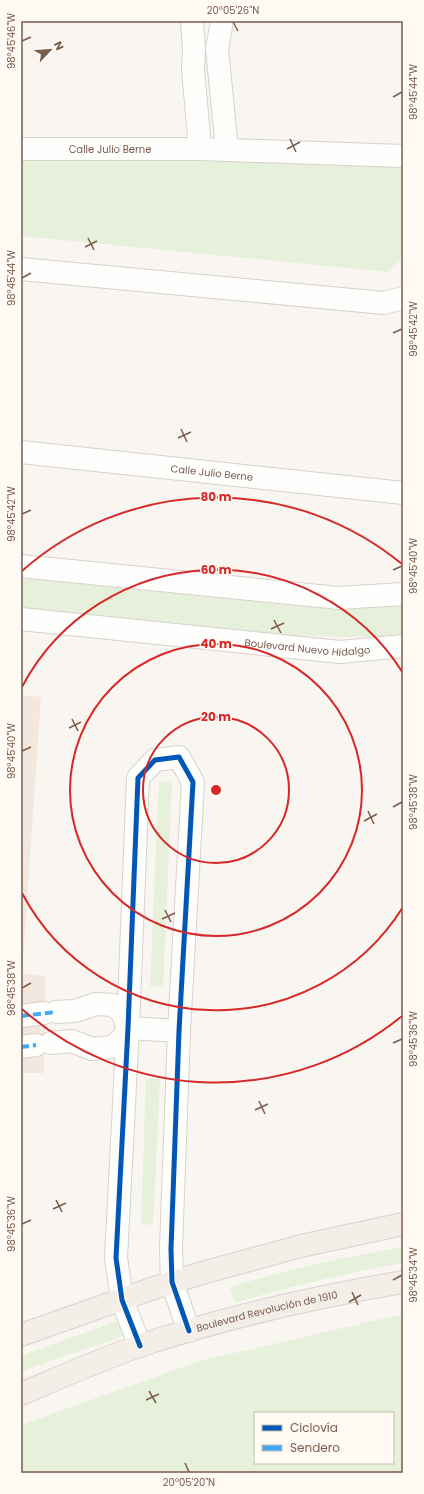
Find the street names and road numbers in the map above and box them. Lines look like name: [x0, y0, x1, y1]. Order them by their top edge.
street label: Calle Julio Berne: [69, 142, 151, 157]
street label: Calle Julio Berne: [170, 461, 254, 484]
street label: Boulevard Nuevo Hidalgo: [244, 635, 371, 660]
street label: Boulevard Revolución de 1910: [194, 1287, 339, 1335]

